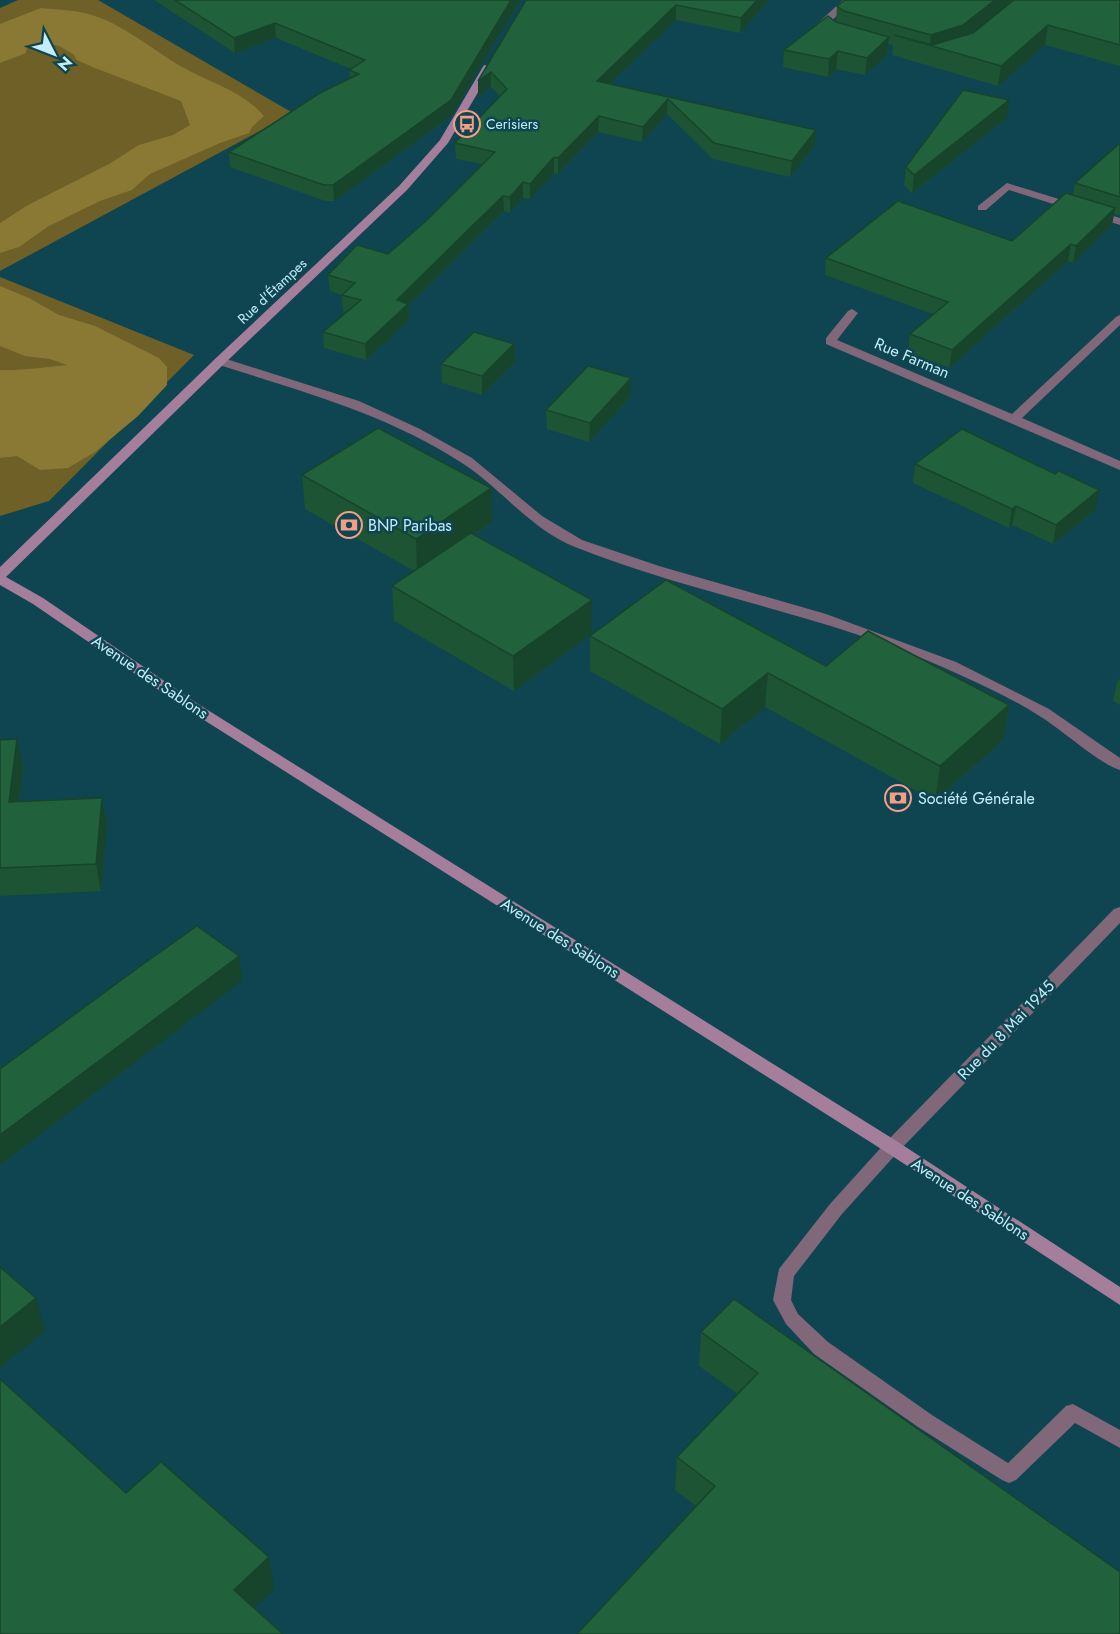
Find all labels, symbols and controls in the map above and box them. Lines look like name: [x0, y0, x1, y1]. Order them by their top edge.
north arrow: [24, 24, 84, 84]
text: N: [52, 51, 78, 76]
bus stop icon: Cerisiers: [452, 109, 482, 139]
place label: Cerisiers: [486, 114, 539, 134]
street label: Rue d'Étampes: [233, 253, 311, 328]
street label: Rue Farman: [871, 332, 953, 384]
bank icon: BNP Paribas: [334, 510, 364, 540]
place label: BNP Paribas: [368, 514, 452, 537]
street label: Avenue des Sablons: [87, 629, 213, 725]
bank icon: Société Générale: [883, 783, 913, 813]
place label: Société Générale: [918, 787, 1035, 810]
street label: Avenue des Sablons: [496, 892, 624, 984]
street label: Rue du 8 Mai 1945: [952, 975, 1060, 1085]
street label: Avenue des Sablons: [907, 1152, 1033, 1246]

